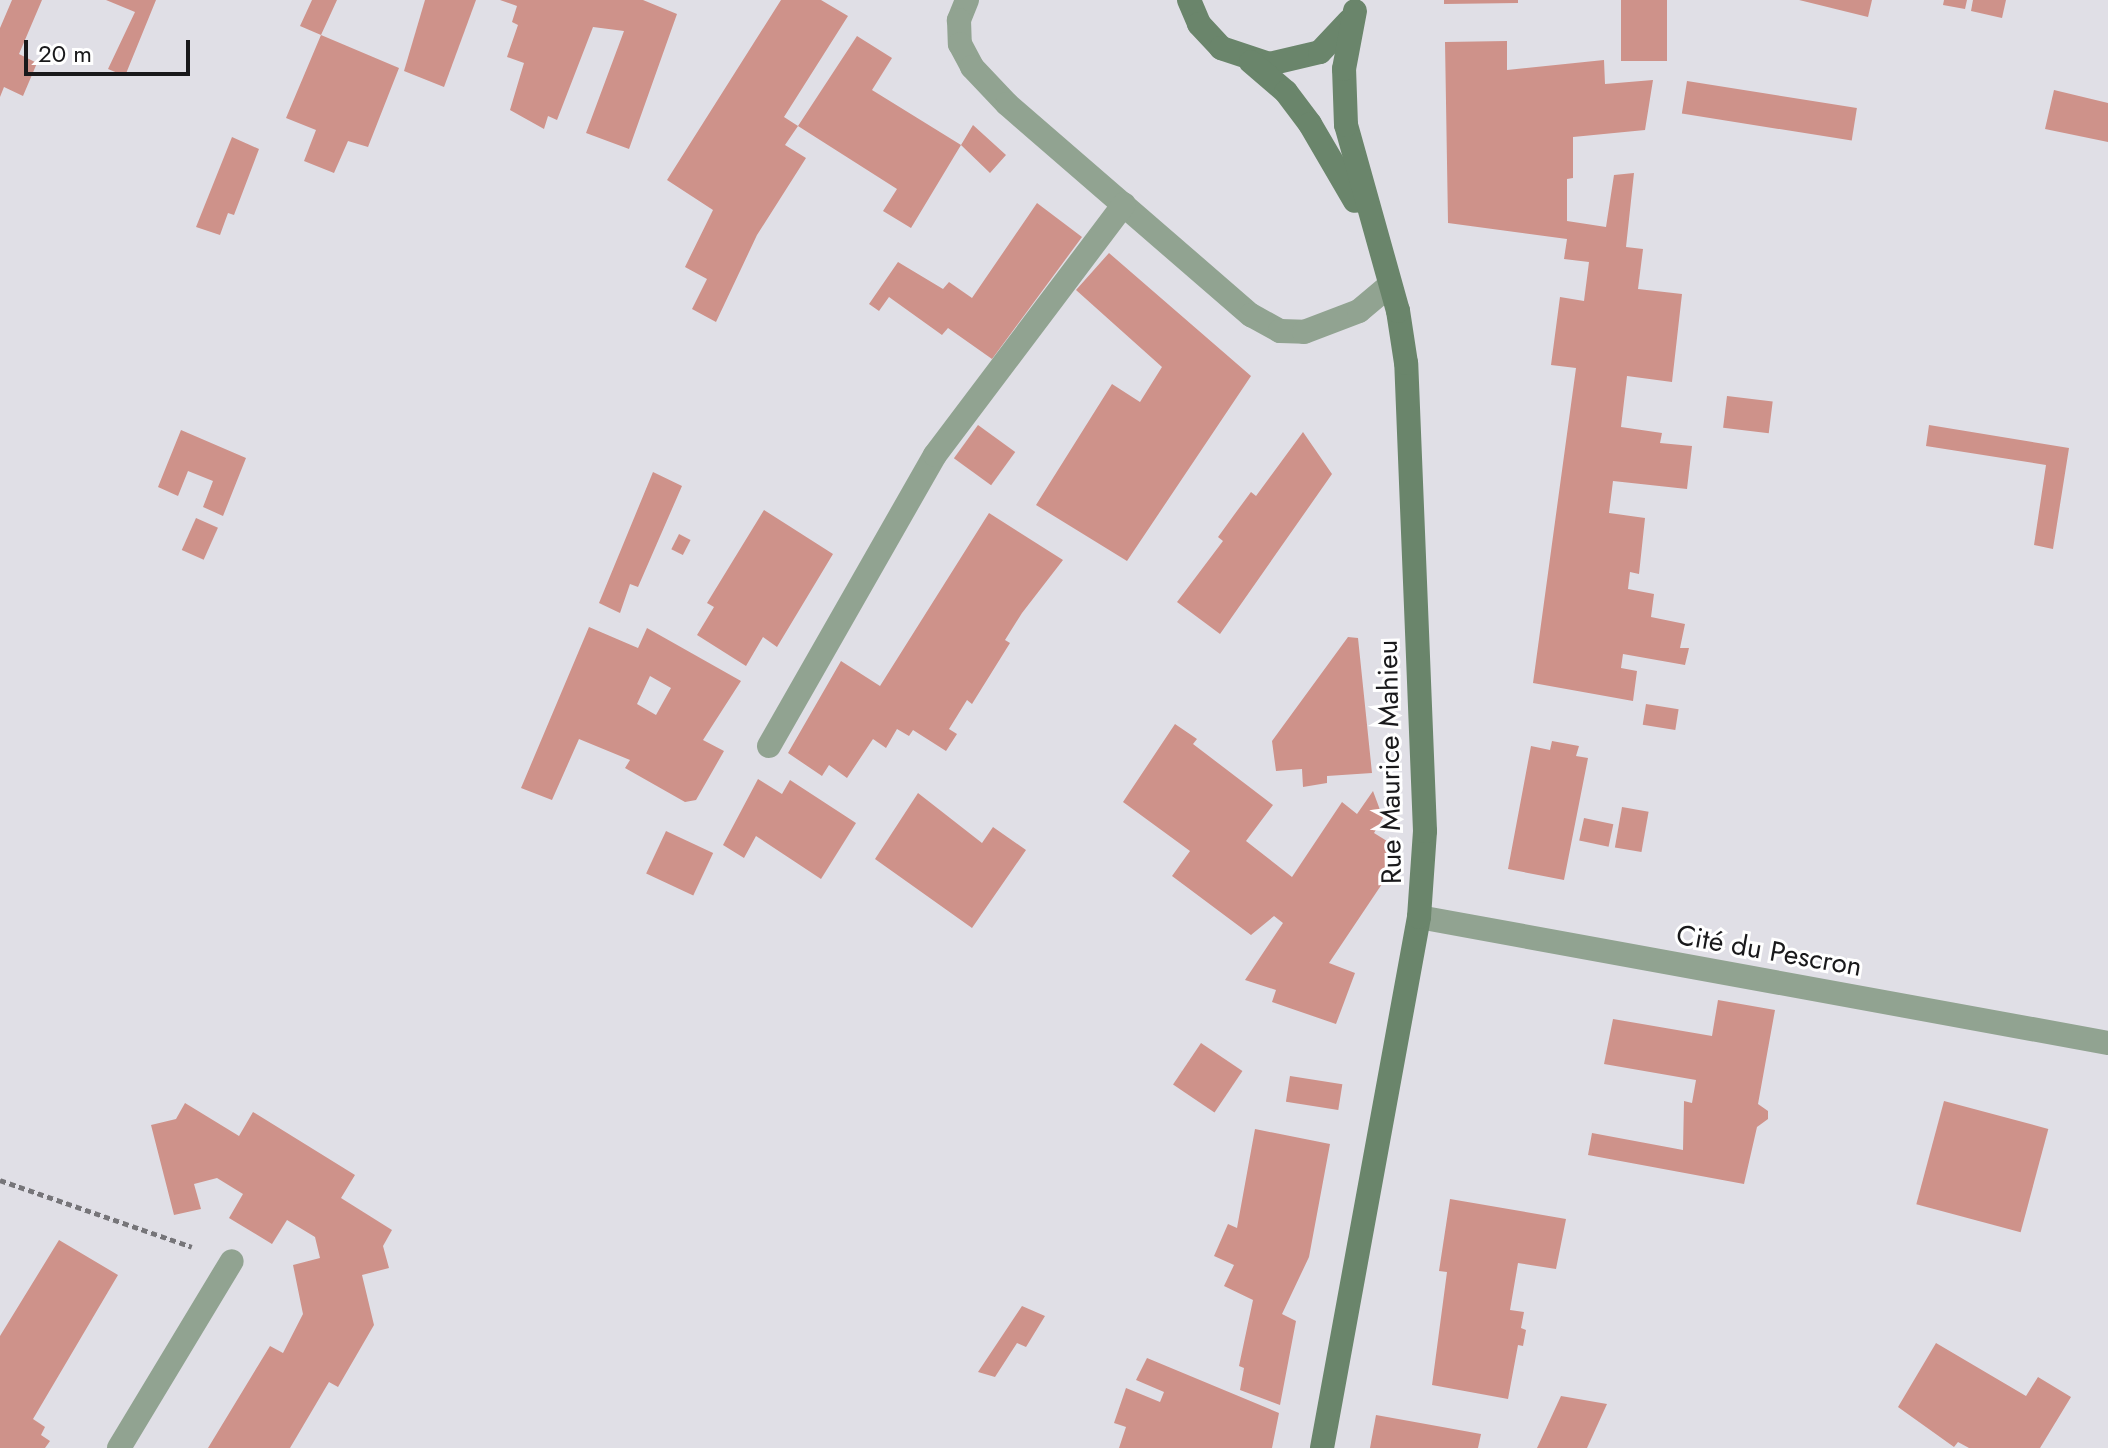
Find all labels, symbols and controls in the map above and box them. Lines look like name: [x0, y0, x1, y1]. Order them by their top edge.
scale bar: [28, 24, 194, 74]
text: 20 m: [38, 36, 92, 71]
street label: Rue Maurice Mahieu: [1371, 640, 1409, 884]
street label: Cité du Pescron: [1674, 918, 1864, 984]

